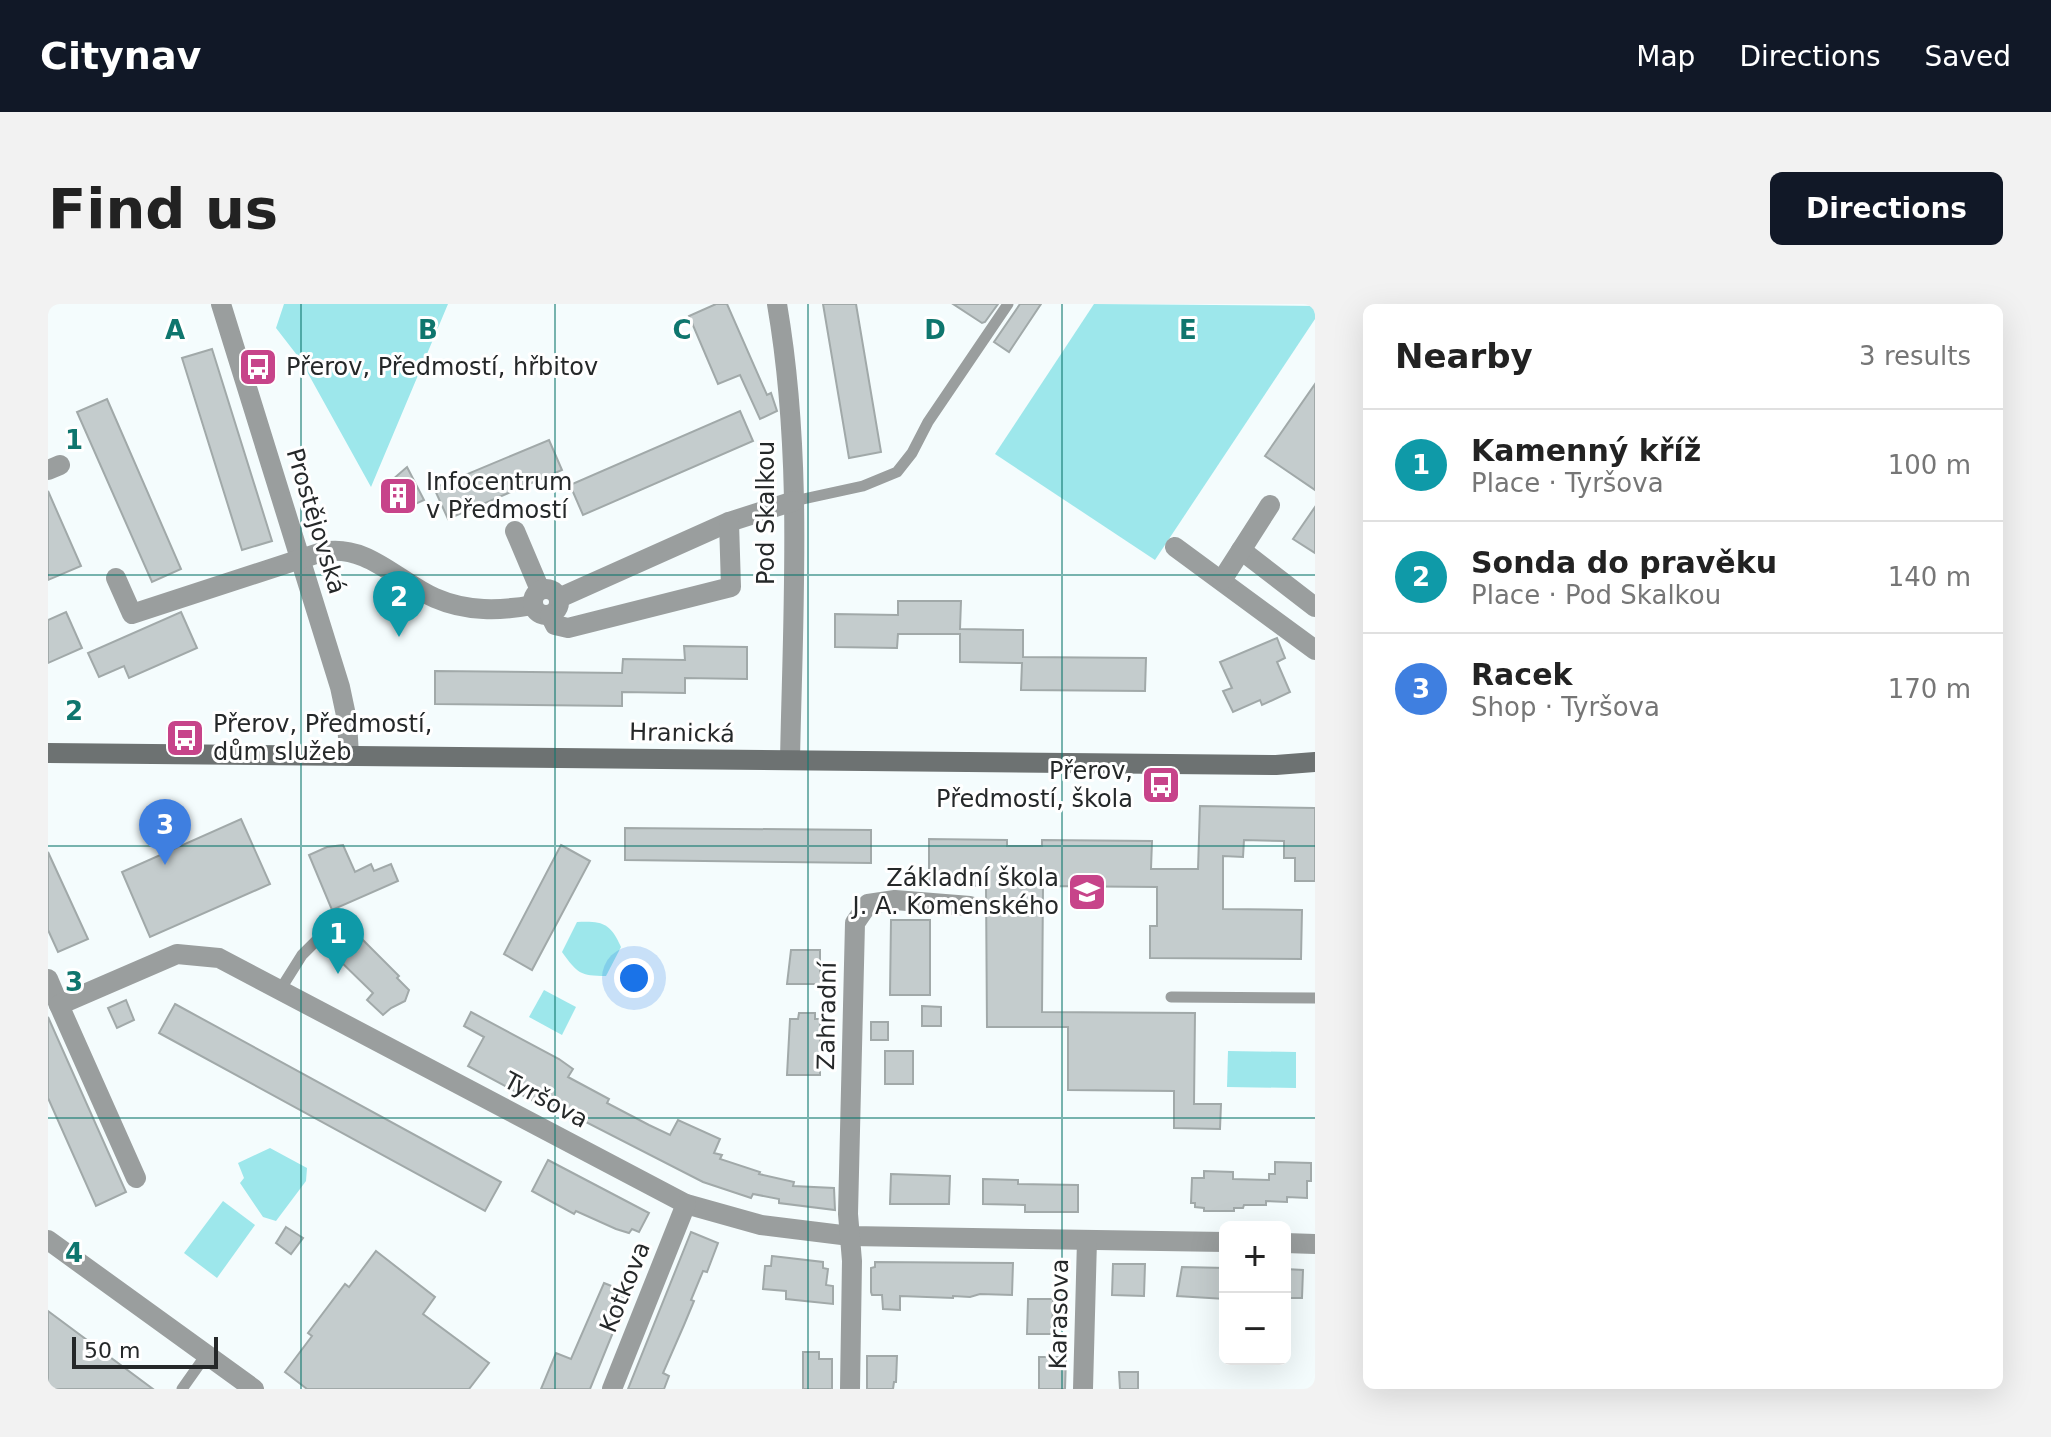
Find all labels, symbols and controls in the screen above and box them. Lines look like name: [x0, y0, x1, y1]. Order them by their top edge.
text: Citynav: [40, 34, 201, 78]
text: Map: [1636, 40, 1695, 73]
text: Directions: [1739, 40, 1880, 73]
text: Saved: [1924, 40, 2011, 73]
button: Directions: [1770, 172, 2003, 245]
text: Find us: [48, 176, 278, 241]
text: A: [165, 315, 185, 345]
text: B: [418, 315, 438, 345]
text: C: [672, 315, 692, 345]
text: D: [924, 315, 946, 345]
text: E: [1179, 315, 1197, 345]
text: Nearby: [1395, 336, 1533, 376]
text: 3 results: [1859, 341, 1971, 371]
bus stop icon: Přerov, Předmostí, hřbitov: [237, 346, 279, 388]
place label: Přerov, Předmostí, hřbitov: [286, 353, 598, 381]
text: 1: [65, 425, 83, 455]
text: Kamenný kříž: [1471, 433, 1701, 468]
street label: Pod Skalkou: [752, 441, 780, 585]
street label: Prostějovská: [281, 445, 351, 597]
text: 1: [1412, 450, 1430, 480]
text: 100 m: [1888, 450, 1971, 480]
place label: Infocentrum v Předmostí: [426, 468, 572, 524]
text: Place · Tyršova: [1471, 468, 1664, 498]
building icon: Infocentrum v Předmostí: [377, 475, 419, 517]
text: Sonda do pravěku: [1471, 545, 1777, 580]
text: 2: [1412, 562, 1430, 592]
text: 140 m: [1888, 562, 1971, 592]
pin: 2: [373, 571, 425, 637]
text: Place · Pod Skalkou: [1471, 580, 1721, 610]
text: Racek: [1471, 657, 1572, 692]
text: 3: [1412, 674, 1430, 704]
text: 170 m: [1888, 674, 1971, 704]
text: Shop · Tyršova: [1471, 692, 1660, 722]
text: 2: [65, 696, 83, 726]
place label: Přerov, Předmostí, dům služeb: [213, 710, 432, 766]
bus stop icon: Přerov, Předmostí, dům služeb: [164, 717, 206, 759]
street label: Hranická: [629, 718, 735, 748]
place label: Přerov, Předmostí, škola: [936, 757, 1133, 813]
bus stop icon: Přerov, Předmostí, škola: [1140, 764, 1182, 806]
pin: 3: [139, 799, 191, 865]
place label: Základní škola J. A. Komenského: [851, 864, 1059, 920]
school or university icon: Základní škola J. A. Komenského: [1066, 871, 1108, 913]
pin: 1: [312, 908, 364, 974]
your location: [614, 958, 654, 998]
street label: Zahradní: [812, 960, 842, 1070]
text: 3: [65, 967, 83, 997]
street label: Tyršova: [498, 1066, 593, 1134]
map controls: [1219, 1221, 1291, 1365]
button: +: [1219, 1221, 1291, 1293]
text: 4: [65, 1238, 83, 1268]
street label: Kotkova: [594, 1238, 656, 1336]
street label: Karasova: [1044, 1258, 1074, 1370]
button: −: [1219, 1293, 1291, 1365]
scale bar: [72, 1333, 218, 1369]
text: 50 m: [84, 1338, 140, 1363]

